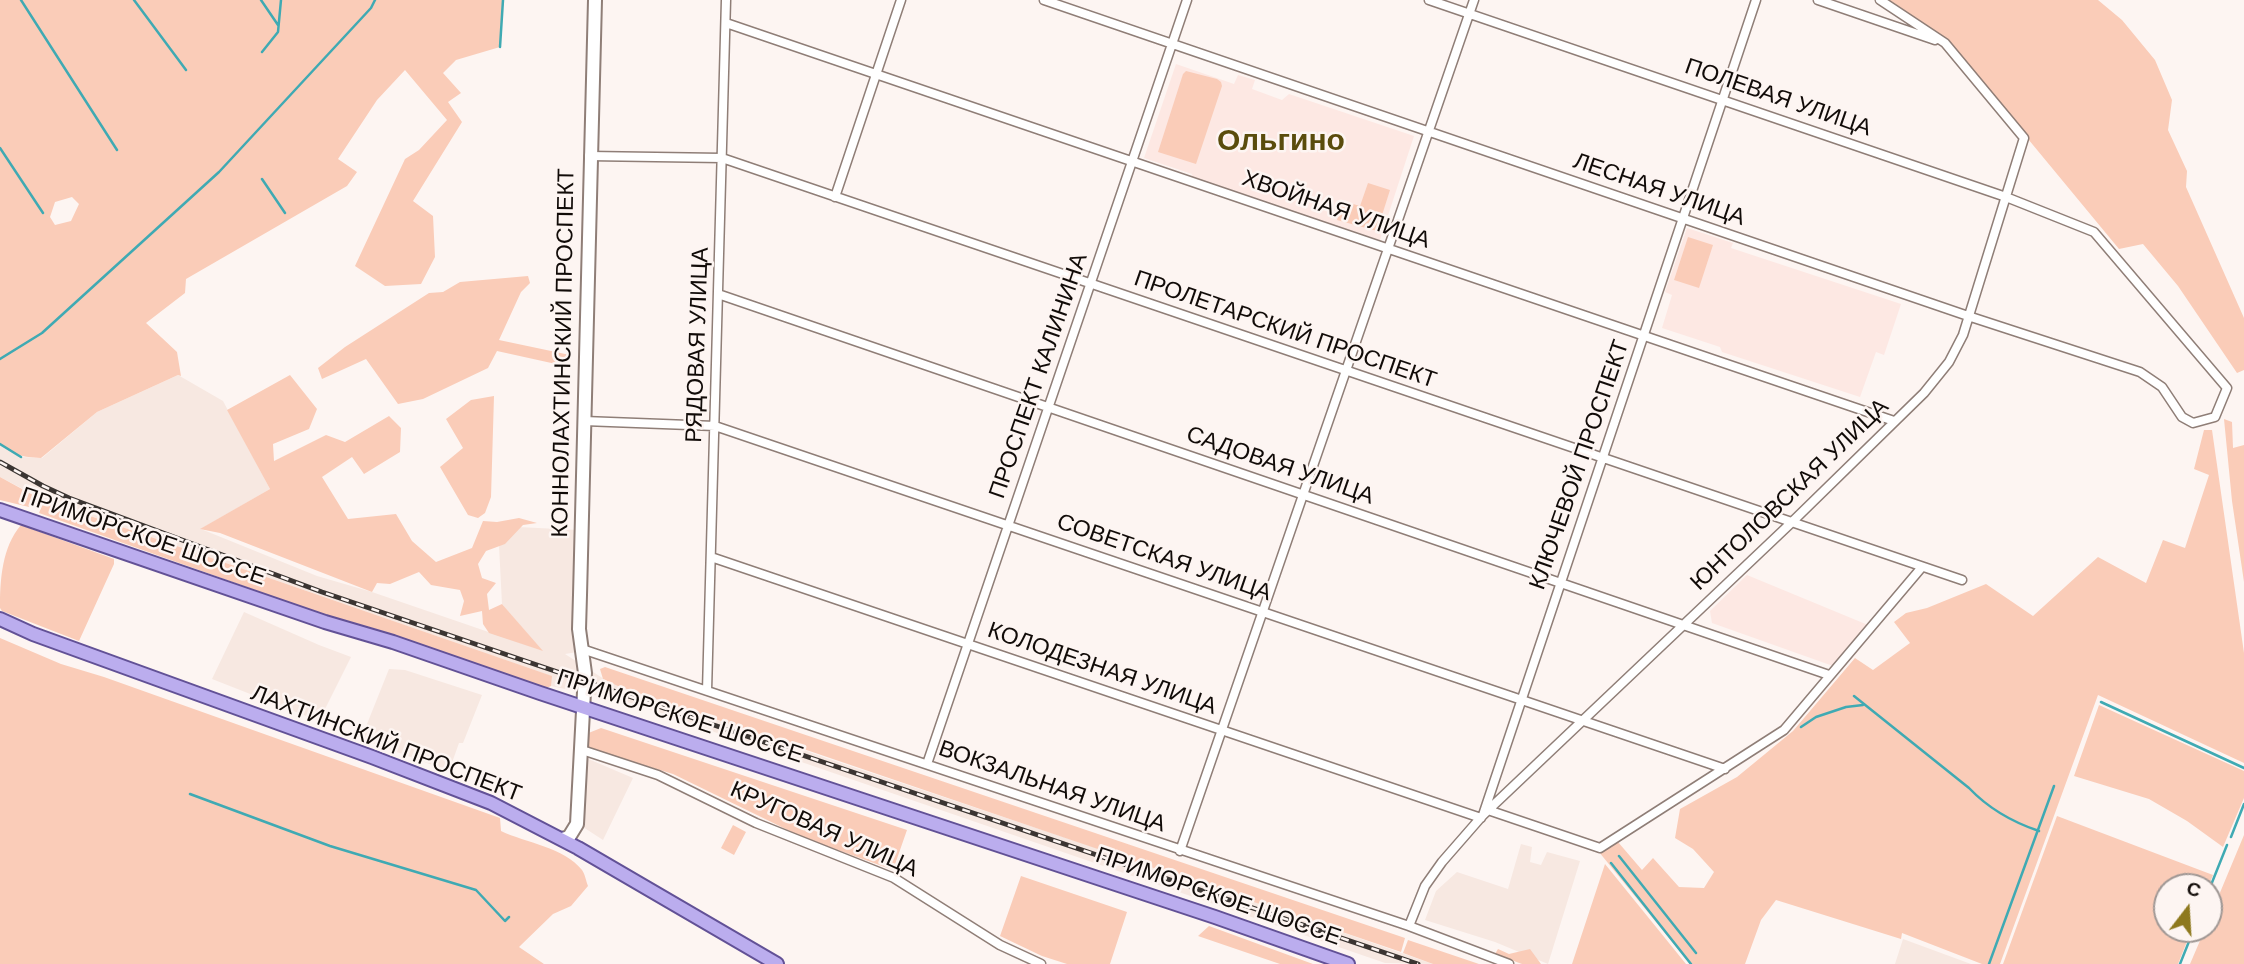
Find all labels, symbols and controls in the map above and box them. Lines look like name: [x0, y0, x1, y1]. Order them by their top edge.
street label: ПОЛЕВАЯ УЛИЦА: [1681, 53, 1875, 143]
district label: Ольгино: [1217, 124, 1345, 160]
street label: ЛЕСНАЯ УЛИЦА: [1569, 148, 1749, 232]
street label: ХВОЙНАЯ УЛИЦА: [1238, 165, 1434, 255]
street label: КОННОЛАХТИНСКИЙ ПРОСПЕКТ: [547, 168, 581, 538]
street label: РЯДОВАЯ УЛИЦА: [681, 247, 715, 443]
street label: ПРОСПЕКТ КАЛИНИНА: [984, 250, 1094, 502]
street label: ПРОЛЕТАРСКИЙ ПРОСПЕКТ: [1130, 265, 1440, 395]
street label: КЛЮЧЕВОЙ ПРОСПЕКТ: [1524, 337, 1636, 593]
street label: ЮНТОЛОВСКАЯ УЛИЦА: [1685, 393, 1895, 597]
street label: САДОВАЯ УЛИЦА: [1183, 421, 1377, 511]
street label: ПРИМОРСКОЕ ШОССЕ: [17, 482, 269, 592]
street label: СОВЕТСКАЯ УЛИЦА: [1053, 508, 1275, 608]
street label: КОЛОДЕЗНАЯ УЛИЦА: [984, 617, 1220, 721]
street label: ПРИМОРСКОЕ ШОССЕ: [553, 664, 807, 770]
street label: ЛАХТИНСКИЙ ПРОСПЕКТ: [247, 680, 525, 808]
street label: ВОКЗАЛЬНАЯ УЛИЦА: [935, 735, 1169, 839]
street label: КРУГОВАЯ УЛИЦА: [726, 776, 922, 884]
street label: ПРИМОРСКОЕ ШОССЕ: [1092, 842, 1344, 952]
north arrow: [2153, 873, 2223, 943]
text: С: [2184, 877, 2203, 901]

